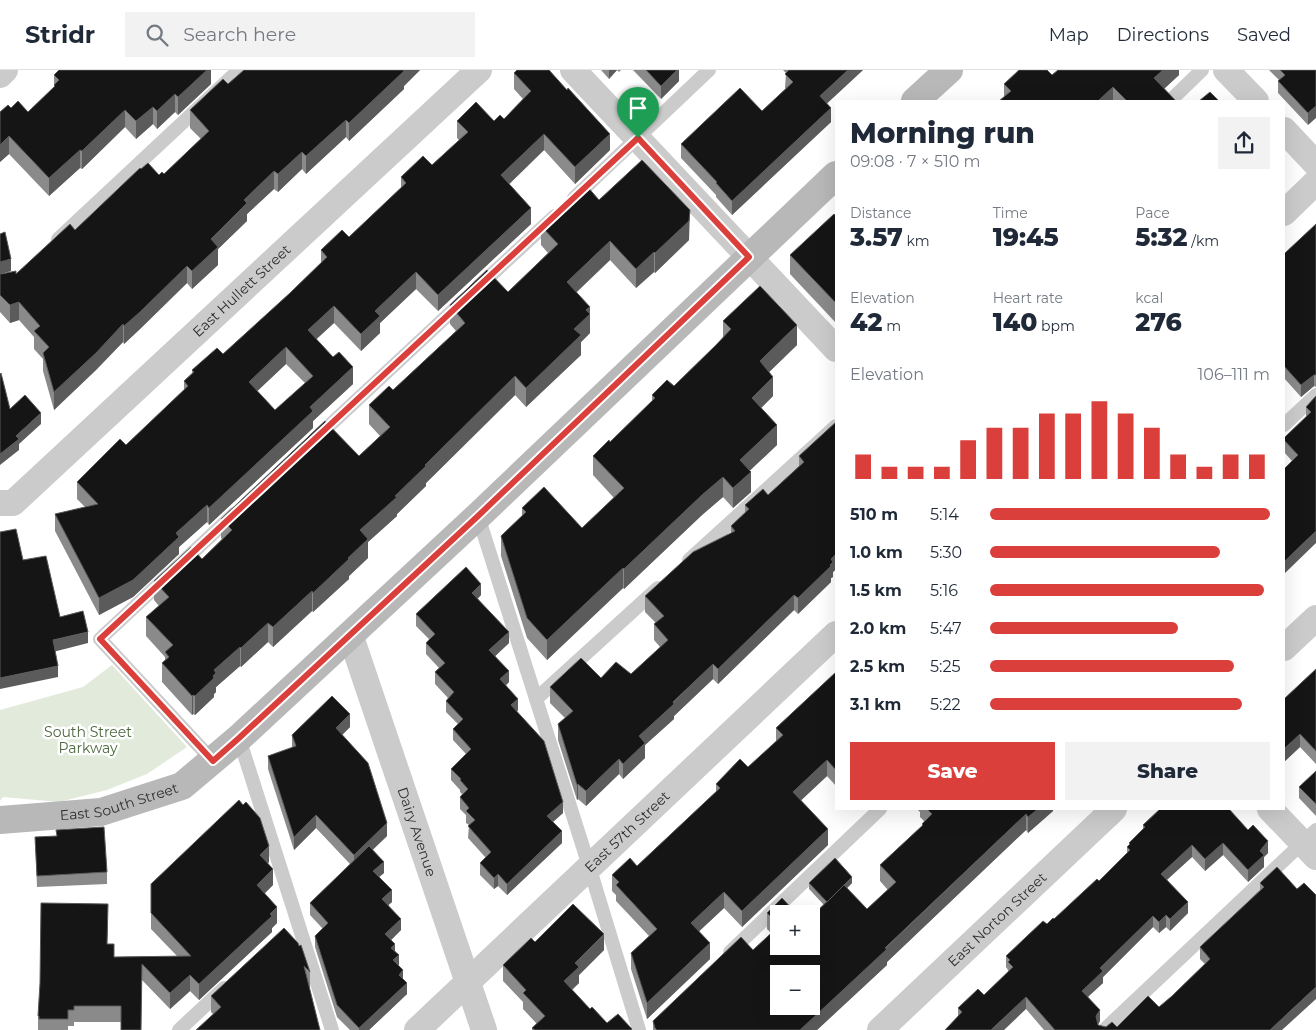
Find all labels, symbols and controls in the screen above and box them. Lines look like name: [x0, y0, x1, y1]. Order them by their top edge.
search box: [125, 12, 475, 57]
text: Stridr: [25, 20, 95, 49]
icon: search: [143, 21, 171, 49]
text: Search here: [183, 23, 296, 46]
text: Map: [1049, 24, 1089, 46]
text: Directions: [1117, 24, 1209, 46]
text: Saved: [1237, 24, 1291, 46]
pin: [617, 87, 659, 138]
icon: arrive: [624, 94, 652, 122]
text: Morning run: [850, 116, 1035, 150]
button: share: [1218, 117, 1270, 169]
text: 09:08 · 7 × 510 m: [850, 152, 981, 171]
text: Distance: [850, 204, 912, 222]
text: Time: [993, 204, 1028, 222]
text: Pace: [1135, 204, 1170, 222]
text: 3.57: [850, 222, 903, 252]
text: 19:45: [993, 222, 1059, 252]
text: 5:32: [1135, 222, 1188, 252]
text: km: [903, 232, 930, 250]
text: /km: [1188, 232, 1219, 250]
street label: East Hullett Street: [189, 240, 295, 341]
text: Elevation: [850, 289, 915, 307]
text: Heart rate: [993, 289, 1063, 307]
text: kcal: [1135, 289, 1163, 307]
text: 42: [850, 307, 882, 337]
text: 140: [993, 307, 1037, 337]
text: 276: [1135, 307, 1182, 337]
text: m: [882, 317, 901, 335]
text: bpm: [1037, 317, 1075, 335]
text: Elevation: [850, 365, 924, 384]
text: 106–111 m: [1198, 365, 1270, 384]
text: 510 m: [850, 505, 898, 524]
text: 5:14: [930, 505, 959, 524]
text: 1.0 km: [850, 543, 903, 562]
text: 5:30: [930, 543, 962, 562]
text: 1.5 km: [850, 581, 902, 600]
text: 5:16: [930, 581, 958, 600]
text: 2.0 km: [850, 619, 906, 638]
text: 5:47: [930, 619, 962, 638]
text: 2.5 km: [850, 657, 905, 676]
text: 5:25: [930, 657, 961, 676]
text: 3.1 km: [850, 695, 901, 714]
text: 5:22: [930, 695, 961, 714]
park label: South Street Parkway: [44, 723, 132, 757]
button: Save: [850, 742, 1055, 800]
button: Share: [1065, 742, 1270, 800]
street label: East South Street: [59, 779, 181, 824]
street label: Dairy Avenue: [394, 785, 440, 879]
street label: East 57th Street: [581, 787, 674, 876]
street label: East Norton Street: [944, 868, 1051, 970]
map controls: [770, 905, 820, 1015]
button: +: [770, 905, 820, 955]
button: −: [770, 965, 820, 1015]

